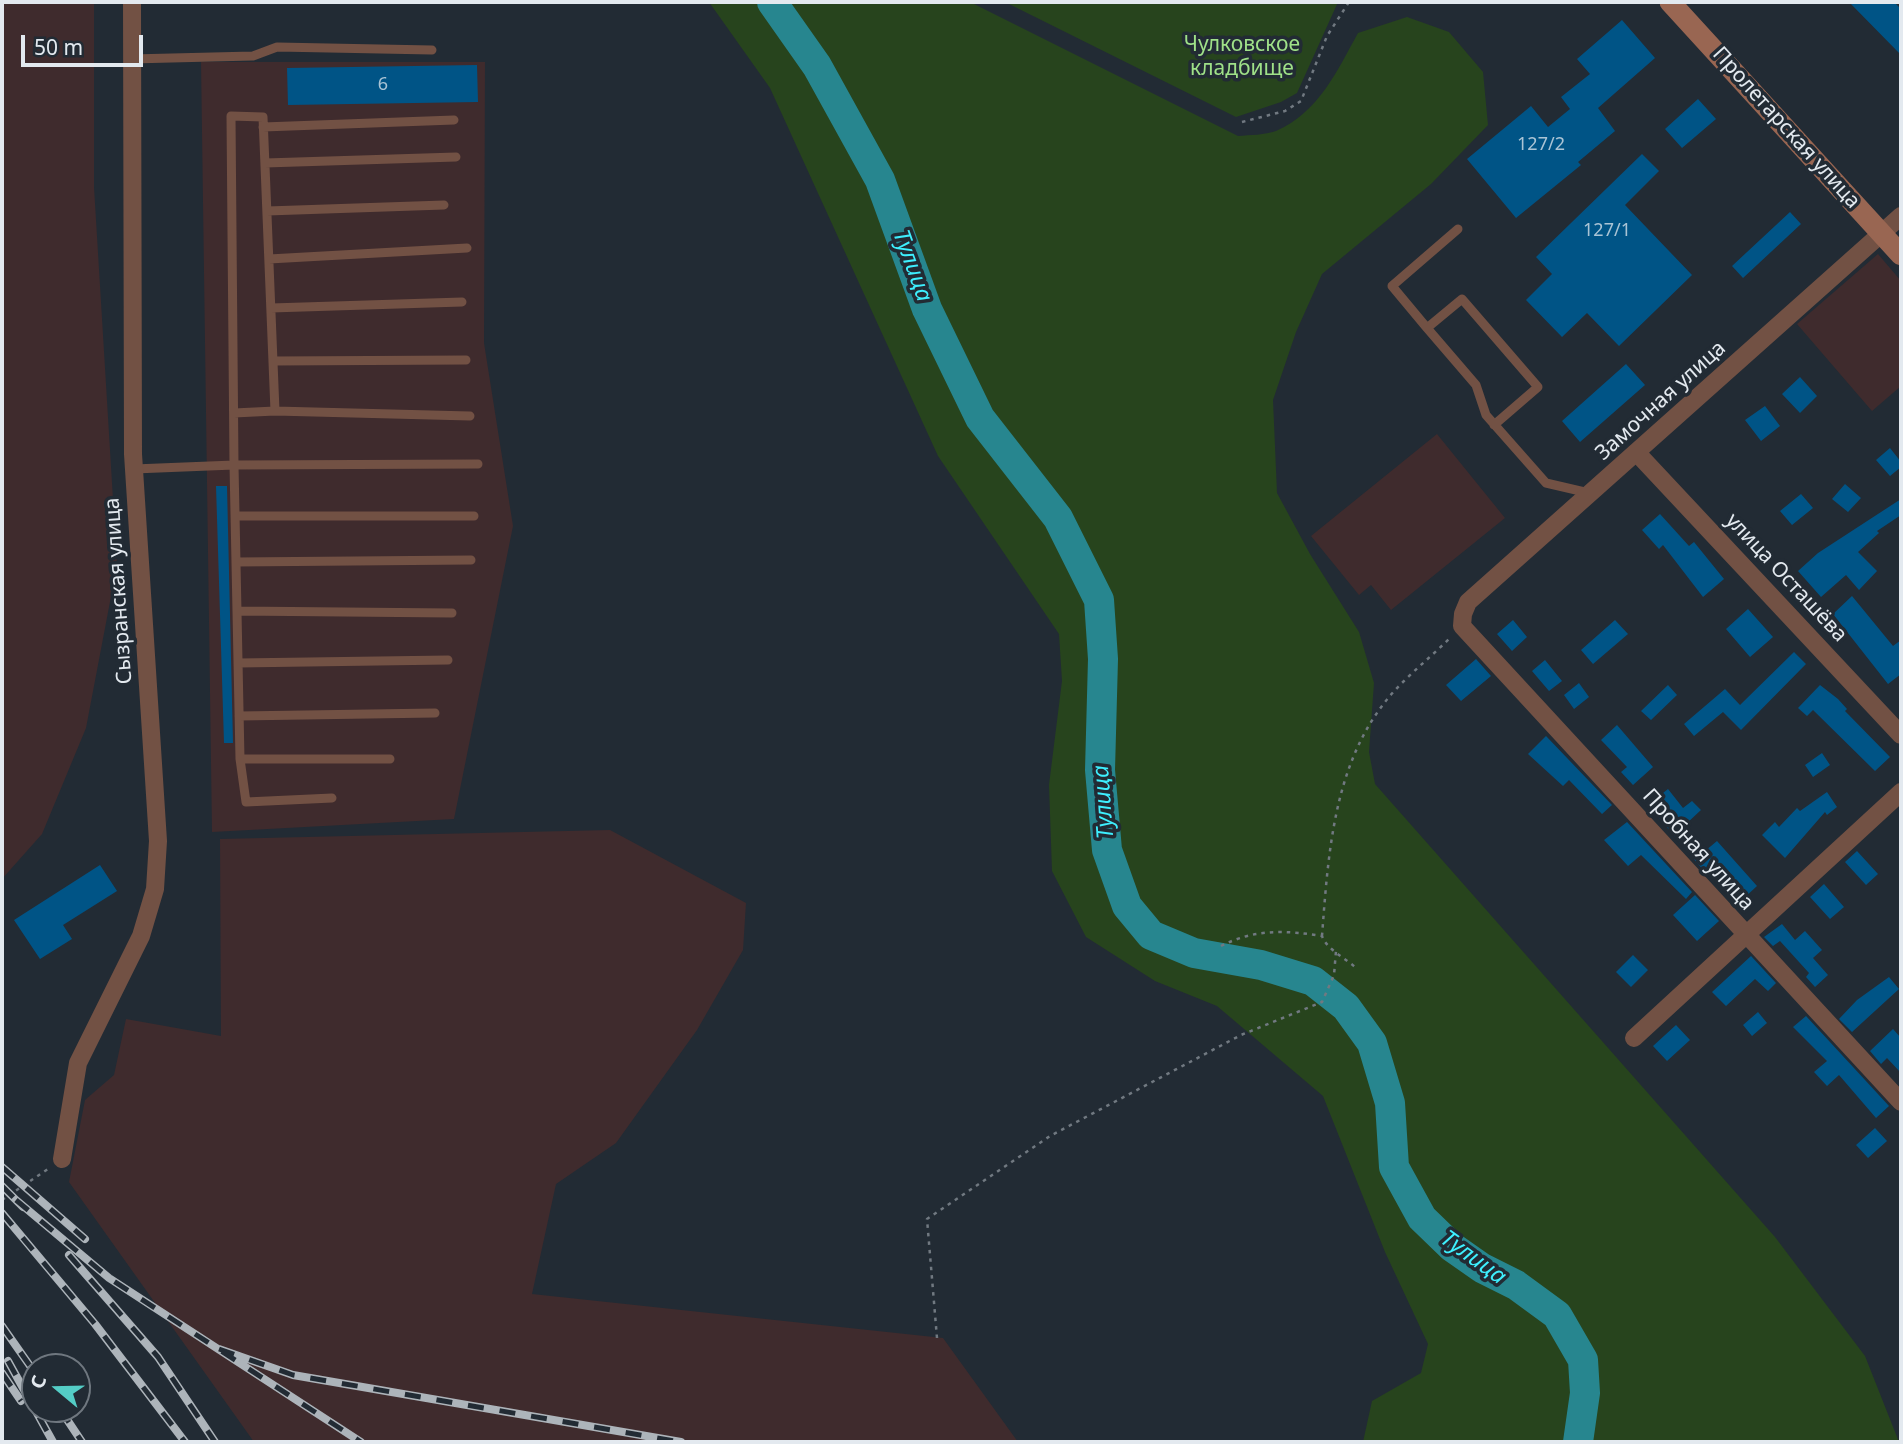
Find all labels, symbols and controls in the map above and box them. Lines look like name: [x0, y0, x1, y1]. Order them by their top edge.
scale bar: [24, 21, 147, 65]
park label: Чулковское кладбище: [1184, 32, 1300, 82]
text: 50 m: [34, 33, 83, 61]
street label: Пролетарская улица: [1707, 42, 1865, 214]
house number: 6: [378, 74, 388, 96]
house number: 127/2: [1517, 134, 1565, 156]
house number: 127/1: [1583, 220, 1631, 242]
water label: Тулица: [886, 226, 938, 306]
street label: Замочная улица: [1591, 336, 1731, 466]
street label: Сызранская улица: [100, 497, 138, 685]
street label: улица Осташёва: [1720, 508, 1852, 648]
water label: Тулица: [1088, 764, 1120, 840]
street label: Пробная улица: [1637, 784, 1759, 916]
water label: Тулица: [1435, 1225, 1511, 1291]
north arrow: [21, 1353, 91, 1423]
text: С: [24, 1372, 52, 1392]

